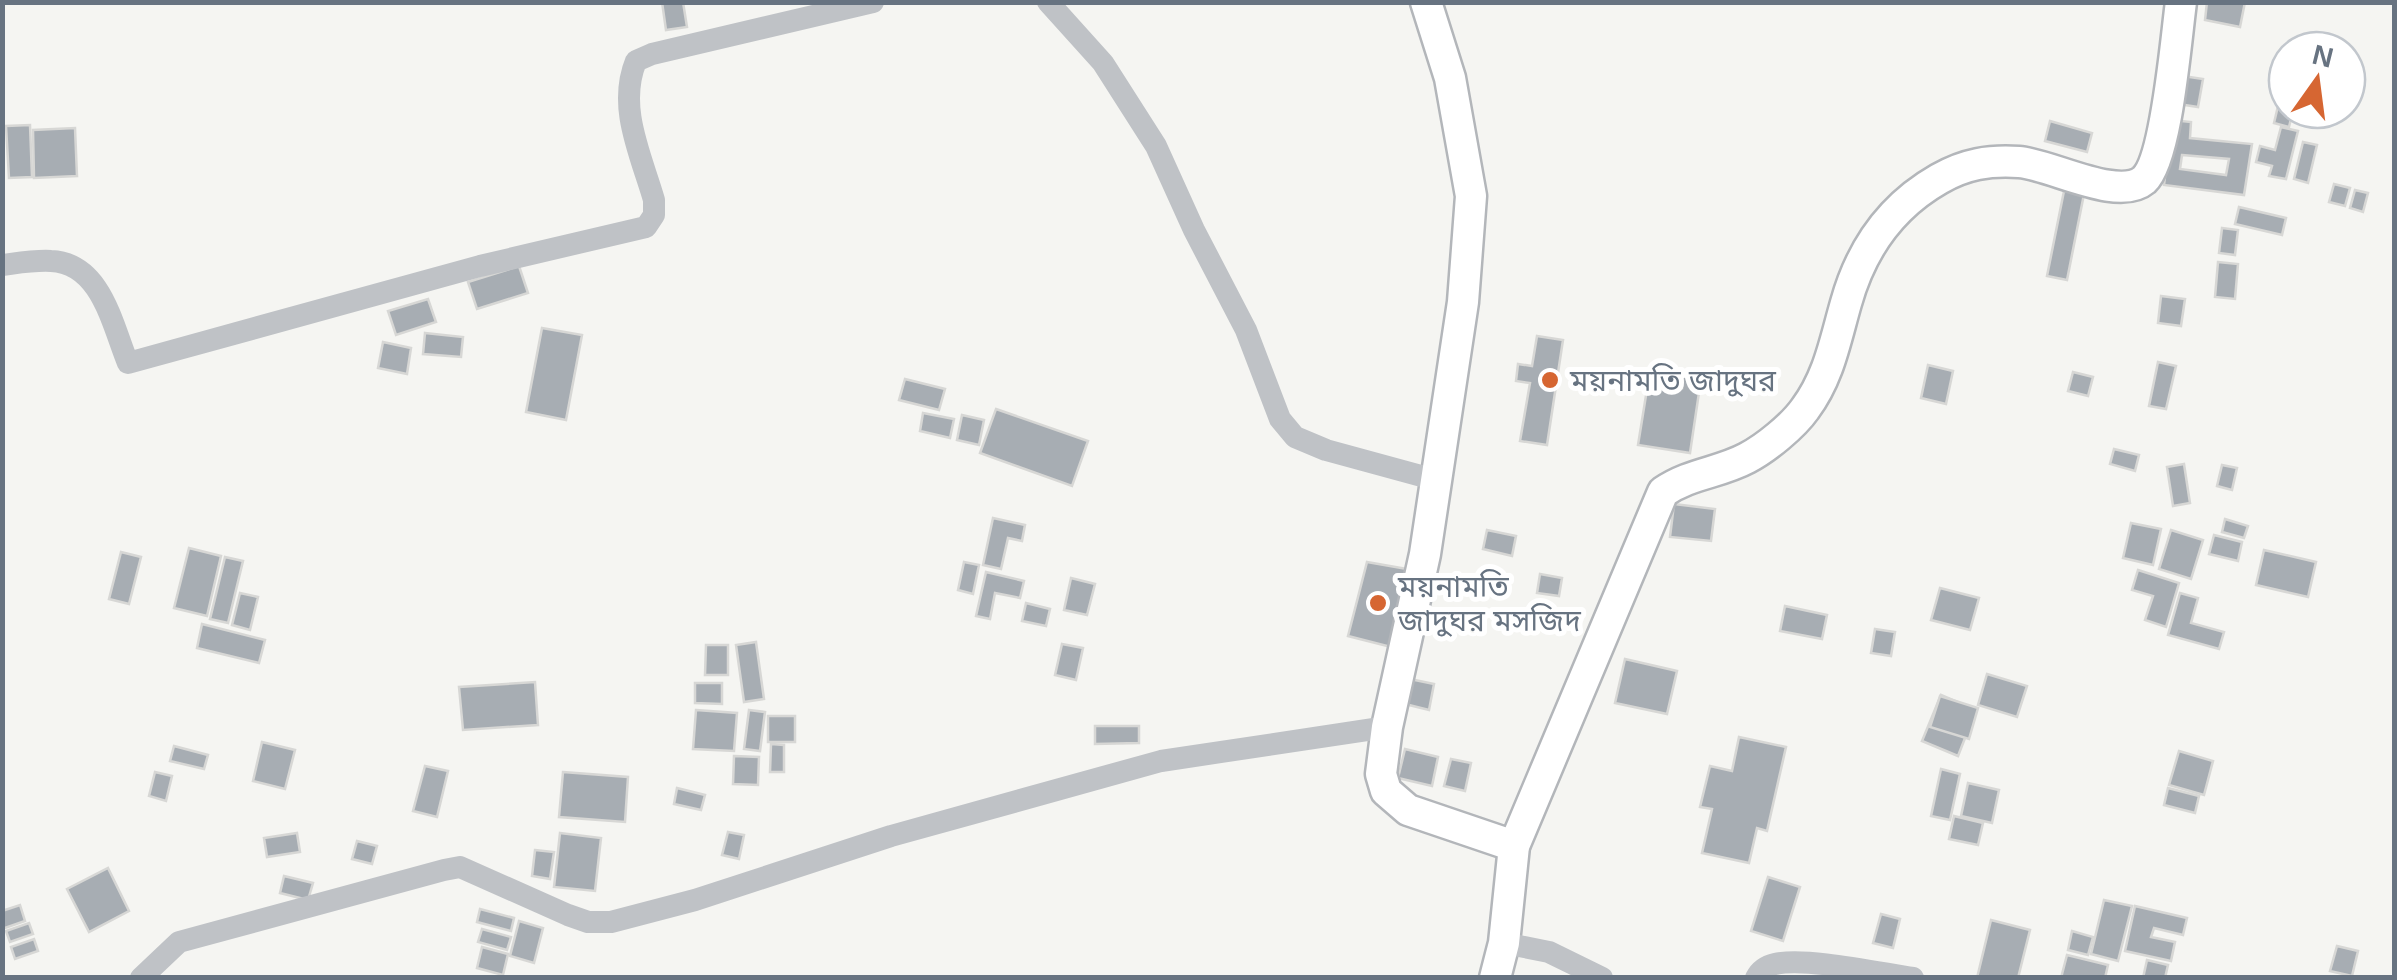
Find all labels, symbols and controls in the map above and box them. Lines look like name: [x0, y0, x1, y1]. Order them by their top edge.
north arrow: [2267, 30, 2367, 130]
text: N: [2309, 39, 2336, 74]
place label: ময়নামতি জাদুঘর: [1569, 363, 1777, 397]
marker: ময়নামতি জাদুঘর: [1539, 369, 1561, 391]
place label: ময়নামতি জাদুঘর মসজিদ: [1397, 569, 1581, 637]
marker: ময়নামতি জাদুঘর মসজিদ: [1367, 592, 1389, 614]

